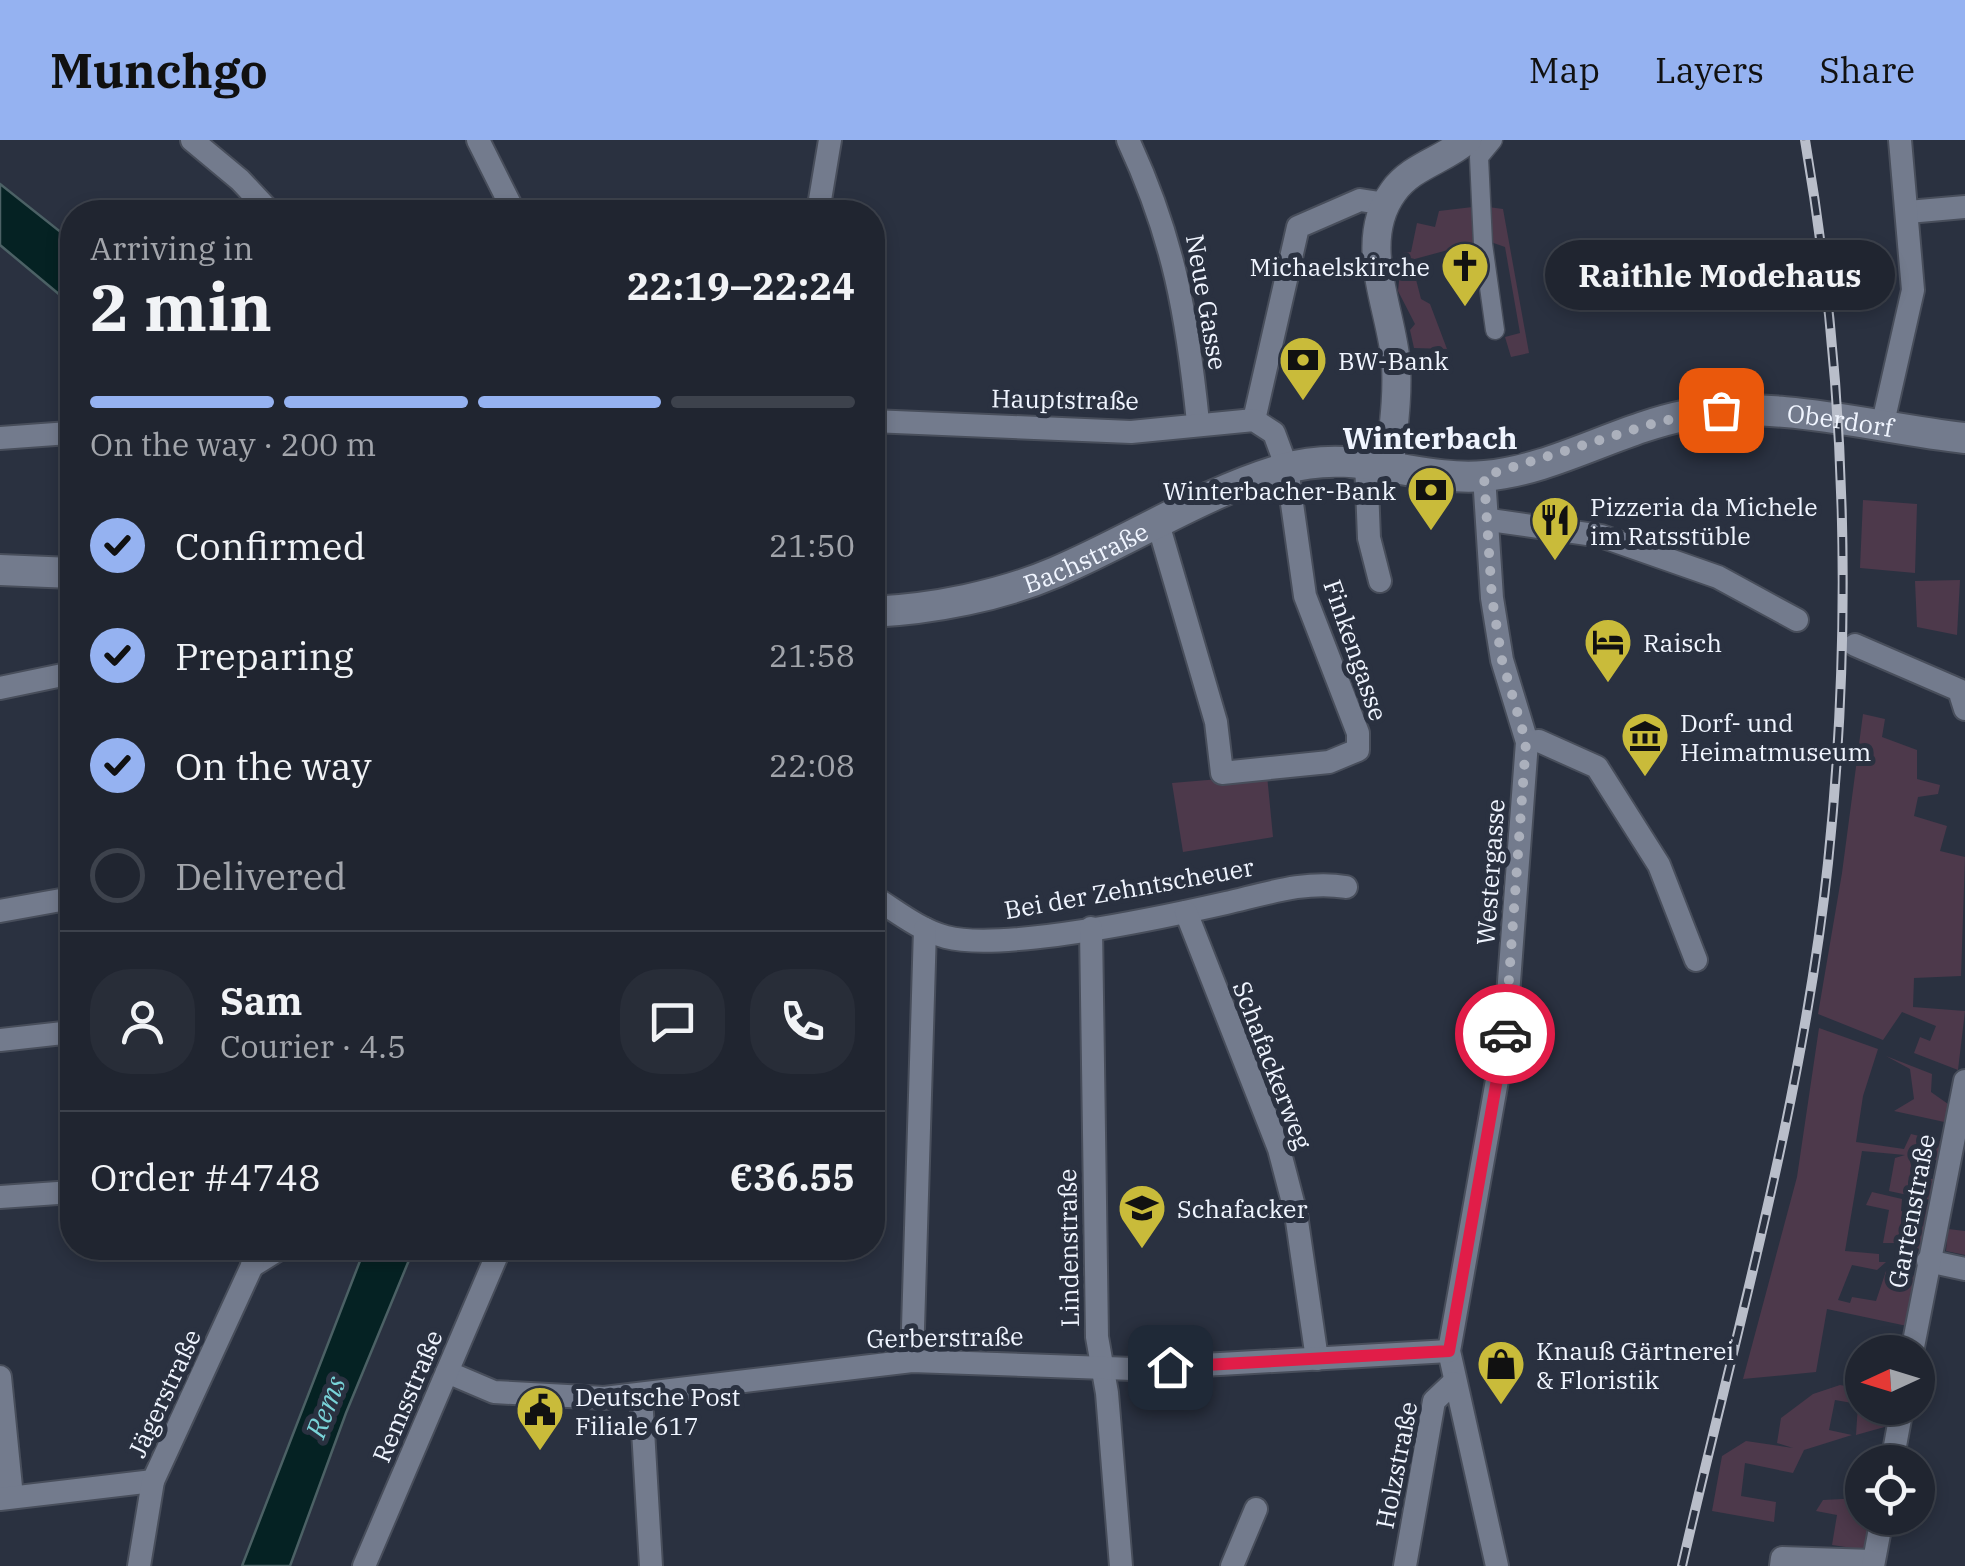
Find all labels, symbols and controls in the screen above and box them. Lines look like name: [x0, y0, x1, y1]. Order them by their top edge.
text: Munchgo: [50, 39, 268, 101]
text: Map: [1529, 47, 1600, 93]
text: Layers: [1655, 47, 1764, 93]
text: Share: [1819, 47, 1915, 93]
text: Arriving in: [90, 227, 253, 269]
street label: Neue Gasse: [1179, 232, 1235, 372]
church icon: Michaelskirche: [1439, 240, 1491, 308]
callout: Raithle Modehaus: [1546, 240, 1896, 310]
place label: Michaelskirche: [1250, 250, 1430, 283]
text: Raithle Modehaus: [1578, 254, 1862, 296]
text: 22:19–22:24: [627, 261, 855, 310]
text: 2 min: [90, 264, 272, 349]
bank icon: BW-Bank: [1277, 334, 1329, 402]
place label: BW-Bank: [1338, 344, 1449, 377]
pin: [1679, 368, 1764, 453]
street label: Hauptstraße: [991, 381, 1139, 417]
icon: bag: [1694, 383, 1749, 438]
street label: Oberdorf: [1786, 396, 1897, 444]
district label: Winterbach: [1342, 418, 1518, 457]
text: On the way · 200 m: [90, 423, 376, 465]
bank icon: Winterbacher-Bank: [1405, 464, 1457, 532]
place label: Winterbacher-Bank: [1163, 474, 1396, 507]
place label: Pizzeria da Michele im Ratsstüble: [1590, 490, 1818, 552]
restaurant icon: Pizzeria da Michele im Ratsstüble: [1529, 494, 1581, 562]
street label: Bachstraße: [1019, 514, 1153, 600]
icon: check: [90, 518, 145, 573]
text: Confirmed: [175, 521, 366, 570]
text: 21:50: [769, 524, 855, 566]
street label: Finkengasse: [1316, 575, 1396, 725]
hotel icon: Raisch: [1582, 616, 1634, 684]
place label: Raisch: [1643, 626, 1722, 659]
icon: check: [90, 628, 145, 683]
text: Preparing: [175, 631, 354, 680]
text: 21:58: [769, 634, 855, 676]
place label: Dorf- und Heimatmuseum: [1680, 706, 1871, 768]
museum icon: Dorf- und Heimatmuseum: [1619, 710, 1671, 778]
icon: check: [90, 738, 145, 793]
text: On the way: [175, 741, 372, 790]
text: 22:08: [769, 744, 855, 786]
street label: Westergasse: [1468, 798, 1512, 946]
street label: Bei der Zehntscheuer: [1002, 850, 1256, 926]
text: Delivered: [175, 851, 347, 900]
button: person: [90, 969, 195, 1074]
button: chat: [620, 969, 725, 1074]
button: phone: [750, 969, 855, 1074]
text: Sam: [220, 976, 303, 1025]
street label: Schafackerweg: [1226, 976, 1320, 1154]
courier: [1455, 984, 1555, 1084]
icon: car: [1478, 1007, 1533, 1062]
text: Courier · 4.5: [220, 1025, 406, 1067]
street label: Gartenstraße: [1880, 1131, 1942, 1291]
text: Order #4748: [90, 1152, 321, 1201]
text: €36.55: [729, 1152, 855, 1201]
street label: Lindenstraße: [1050, 1169, 1086, 1327]
school or university icon: Schafacker: [1116, 1182, 1168, 1250]
place label: Schafacker: [1177, 1192, 1308, 1225]
street label: Gerberstraße: [866, 1319, 1024, 1355]
street label: Jägerstraße: [120, 1324, 208, 1462]
street label: Remsstraße: [364, 1325, 450, 1467]
pin: [1128, 1325, 1213, 1410]
place label: Knauß Gärtnerei & Floristik: [1536, 1334, 1734, 1396]
north arrow: [1845, 1335, 1935, 1425]
map controls: [1845, 1335, 1935, 1535]
shop icon: Knauß Gärtnerei & Floristik: [1475, 1338, 1527, 1406]
icon: home: [1143, 1340, 1198, 1395]
water label: Rems: [296, 1370, 354, 1444]
place label: Deutsche Post Filiale 617: [575, 1380, 741, 1442]
public building icon: Deutsche Post Filiale 617: [514, 1384, 566, 1452]
street label: Holzstraße: [1368, 1399, 1424, 1531]
button: locate: [1845, 1445, 1935, 1535]

